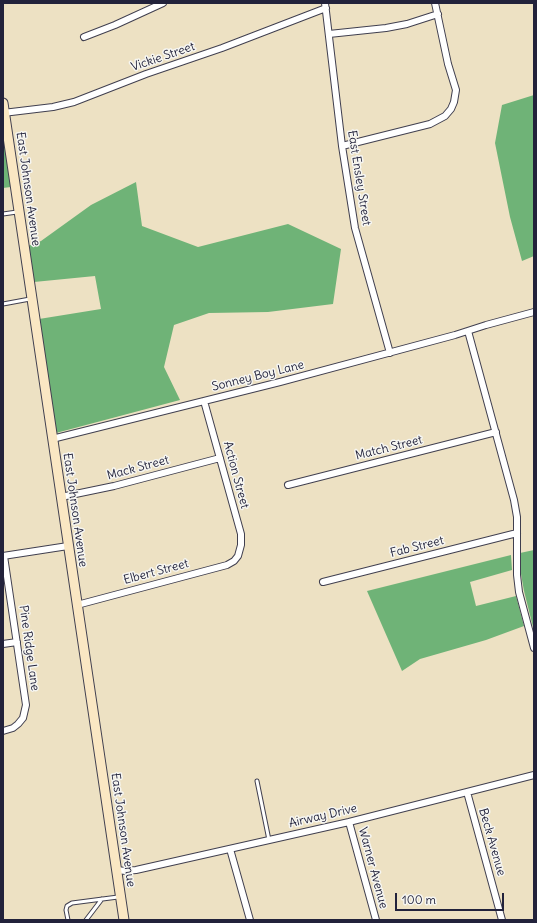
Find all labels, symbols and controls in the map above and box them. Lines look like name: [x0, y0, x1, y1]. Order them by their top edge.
street label: Vickie Street: [129, 39, 197, 75]
street label: East Ensley Street: [344, 129, 374, 227]
street label: East Johnson Avenue: [13, 131, 43, 247]
street label: Sonney Boy Lane: [210, 358, 306, 394]
street label: Match Street: [354, 433, 424, 463]
street label: Action Street: [220, 440, 252, 510]
street label: East Johnson Avenue: [60, 452, 90, 568]
street label: Mack Street: [105, 453, 171, 483]
street label: Fab Street: [389, 533, 445, 561]
street label: Elbert Street: [122, 556, 190, 588]
street label: Pine Ridge Lane: [16, 604, 42, 692]
street label: East Johnson Avenue: [108, 772, 138, 888]
street label: Airway Drive: [287, 801, 359, 831]
street label: Beck Avenue: [475, 807, 509, 877]
street label: Warner Avenue: [355, 826, 391, 910]
scale bar: [397, 885, 506, 911]
text: 100 m: [402, 892, 436, 907]

